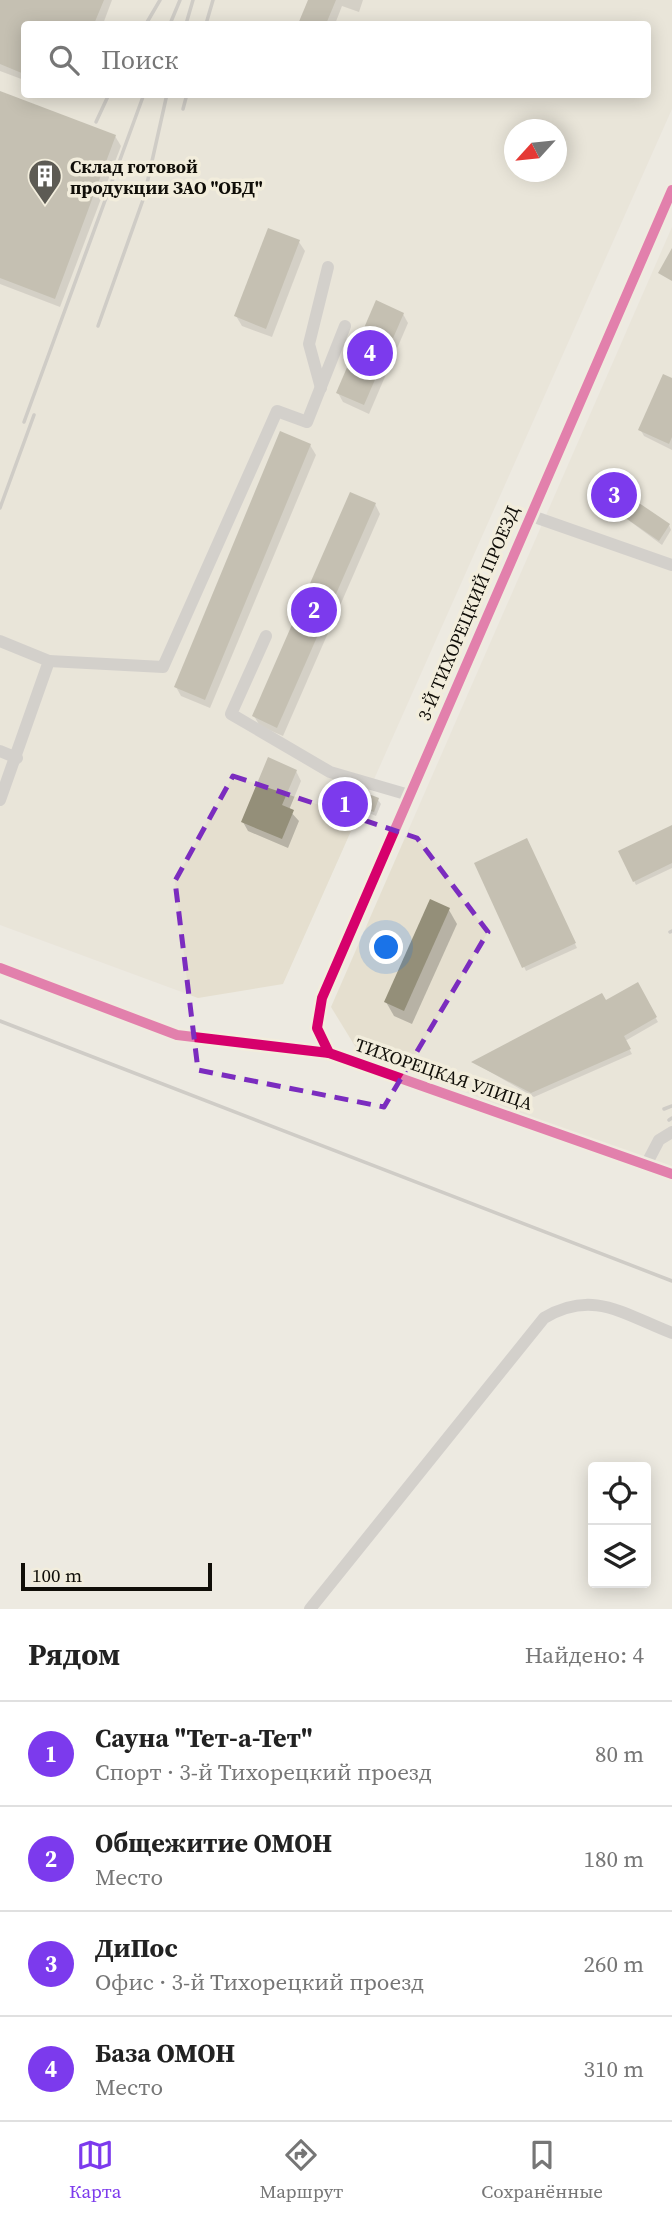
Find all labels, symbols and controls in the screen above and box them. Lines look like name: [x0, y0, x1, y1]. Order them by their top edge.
search box: [21, 21, 651, 98]
icon: search: [45, 41, 83, 79]
text: Поиск: [101, 42, 178, 78]
north arrow: [504, 119, 567, 182]
place label: Склад готовой продукции ЗАО "ОБД": [70, 154, 263, 200]
building icon: Склад готовой продукции ЗАО "ОБД": [26, 157, 64, 206]
pin: 4: [347, 327, 393, 379]
pin: 3: [591, 469, 637, 521]
street label: 3-Й ТИХОРЕЦКИЙ ПРОЕЗД: [411, 502, 525, 724]
pin: 2: [291, 584, 337, 636]
pin: 1: [322, 778, 368, 830]
your location: [369, 930, 403, 964]
street label: ТИХОРЕЦКАЯ УЛИЦА: [352, 1032, 536, 1116]
map controls: [588, 1462, 651, 1588]
button: locate: [588, 1462, 651, 1525]
button: layers: [588, 1525, 651, 1588]
scale bar: [21, 1560, 212, 1592]
text: 100 m: [32, 1562, 82, 1588]
text: Рядом: [28, 1634, 120, 1675]
text: Найдено: 4: [525, 1639, 644, 1671]
text: Сауна "Тет-а-Тет": [95, 1720, 313, 1756]
text: 1: [45, 1738, 57, 1770]
text: 80 m: [595, 1738, 644, 1770]
text: Спорт · 3-й Тихорецкий проезд: [95, 1756, 432, 1788]
text: Общежитие ОМОН: [95, 1825, 332, 1861]
text: 2: [45, 1843, 57, 1875]
text: 180 m: [583, 1843, 644, 1875]
text: Место: [95, 1861, 163, 1893]
text: ДиПос: [95, 1930, 178, 1966]
text: 3: [45, 1948, 57, 1980]
text: 260 m: [583, 1948, 644, 1980]
text: Офис · 3-й Тихорецкий проезд: [95, 1966, 424, 1998]
text: База ОМОН: [95, 2035, 235, 2071]
text: 4: [45, 2053, 57, 2085]
text: 310 m: [583, 2053, 644, 2085]
text: Место: [95, 2071, 163, 2103]
tab: Карта: [69, 2136, 121, 2204]
tab: Маршрут: [259, 2136, 343, 2204]
tab: Сохранённые: [481, 2136, 603, 2204]

